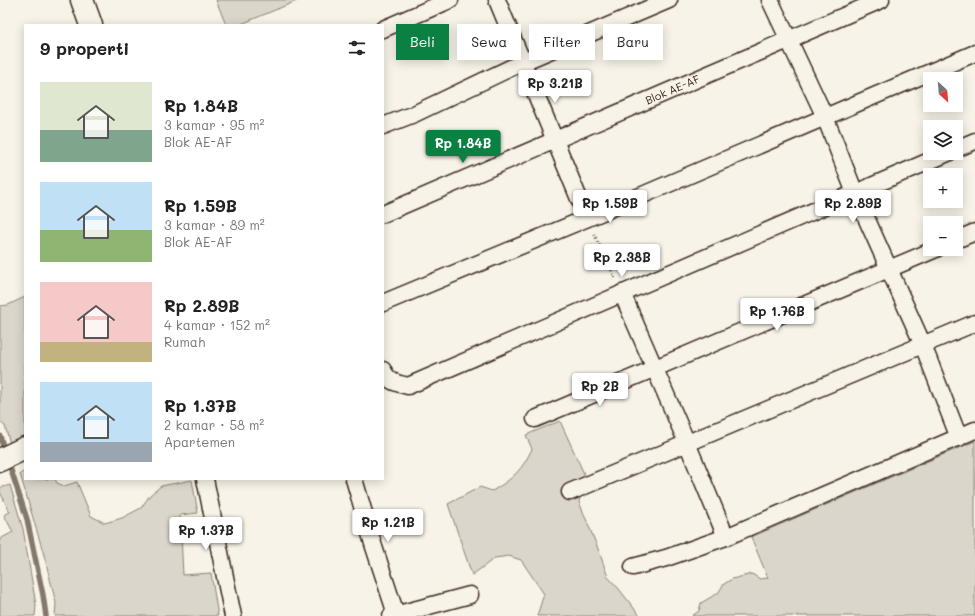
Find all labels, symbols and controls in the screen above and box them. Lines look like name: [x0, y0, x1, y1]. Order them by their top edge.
chip: Beli: [396, 24, 449, 60]
chip: Sewa: [457, 24, 521, 60]
chip: Filter: [529, 24, 595, 60]
chip: Baru: [603, 24, 663, 60]
text: 9 properti: [40, 37, 129, 59]
icon: filters: [346, 37, 368, 59]
pin: Rp 3.21B: [514, 70, 596, 104]
street label: Blok AE-AF: [643, 71, 702, 107]
north arrow: [923, 72, 963, 112]
map controls: [923, 72, 963, 256]
text: Rp 3.21B: [527, 74, 583, 91]
text: Rp 1.84B: [164, 94, 238, 116]
icon: home: [72, 98, 120, 146]
text: 3 kamar · 95 m²: [164, 116, 264, 133]
button: layers: [923, 120, 963, 160]
pin: Rp 1.84B: [422, 130, 504, 164]
text: Blok AE-AF: [164, 133, 232, 150]
text: Rp 1.84B: [435, 134, 491, 151]
button: +: [923, 168, 963, 208]
pin: Rp 1.59B: [569, 190, 651, 224]
pin: Rp 2.89B: [812, 190, 894, 224]
text: Rp 1.59B: [164, 194, 237, 216]
text: Rp 1.59B: [582, 194, 638, 211]
text: Rp 2.89B: [824, 194, 882, 211]
icon: home: [72, 198, 120, 246]
text: 3 kamar · 89 m²: [164, 216, 265, 233]
button: −: [923, 216, 963, 256]
text: Blok AE-AF: [164, 233, 232, 250]
pin: Rp 2.38B: [581, 244, 663, 278]
text: Rp 2.38B: [593, 248, 651, 265]
text: Rp 2.89B: [164, 294, 240, 316]
icon: home: [72, 298, 120, 346]
pin: Rp 1.76B: [736, 298, 818, 332]
text: Rp 1.76B: [749, 302, 805, 319]
text: 4 kamar · 152 m²: [164, 316, 270, 333]
text: Rumah: [164, 333, 205, 350]
pin: Rp 2B: [572, 373, 628, 407]
text: Rp 2B: [581, 377, 619, 394]
text: Rp 1.37B: [164, 394, 237, 416]
icon: home: [72, 398, 120, 446]
text: 2 kamar · 58 m²: [164, 416, 264, 433]
text: Apartemen: [164, 433, 235, 450]
pin: Rp 1.21B: [347, 509, 429, 543]
text: Rp 1.21B: [361, 513, 415, 530]
pin: Rp 1.37B: [165, 517, 247, 551]
text: Rp 1.37B: [178, 521, 234, 538]

